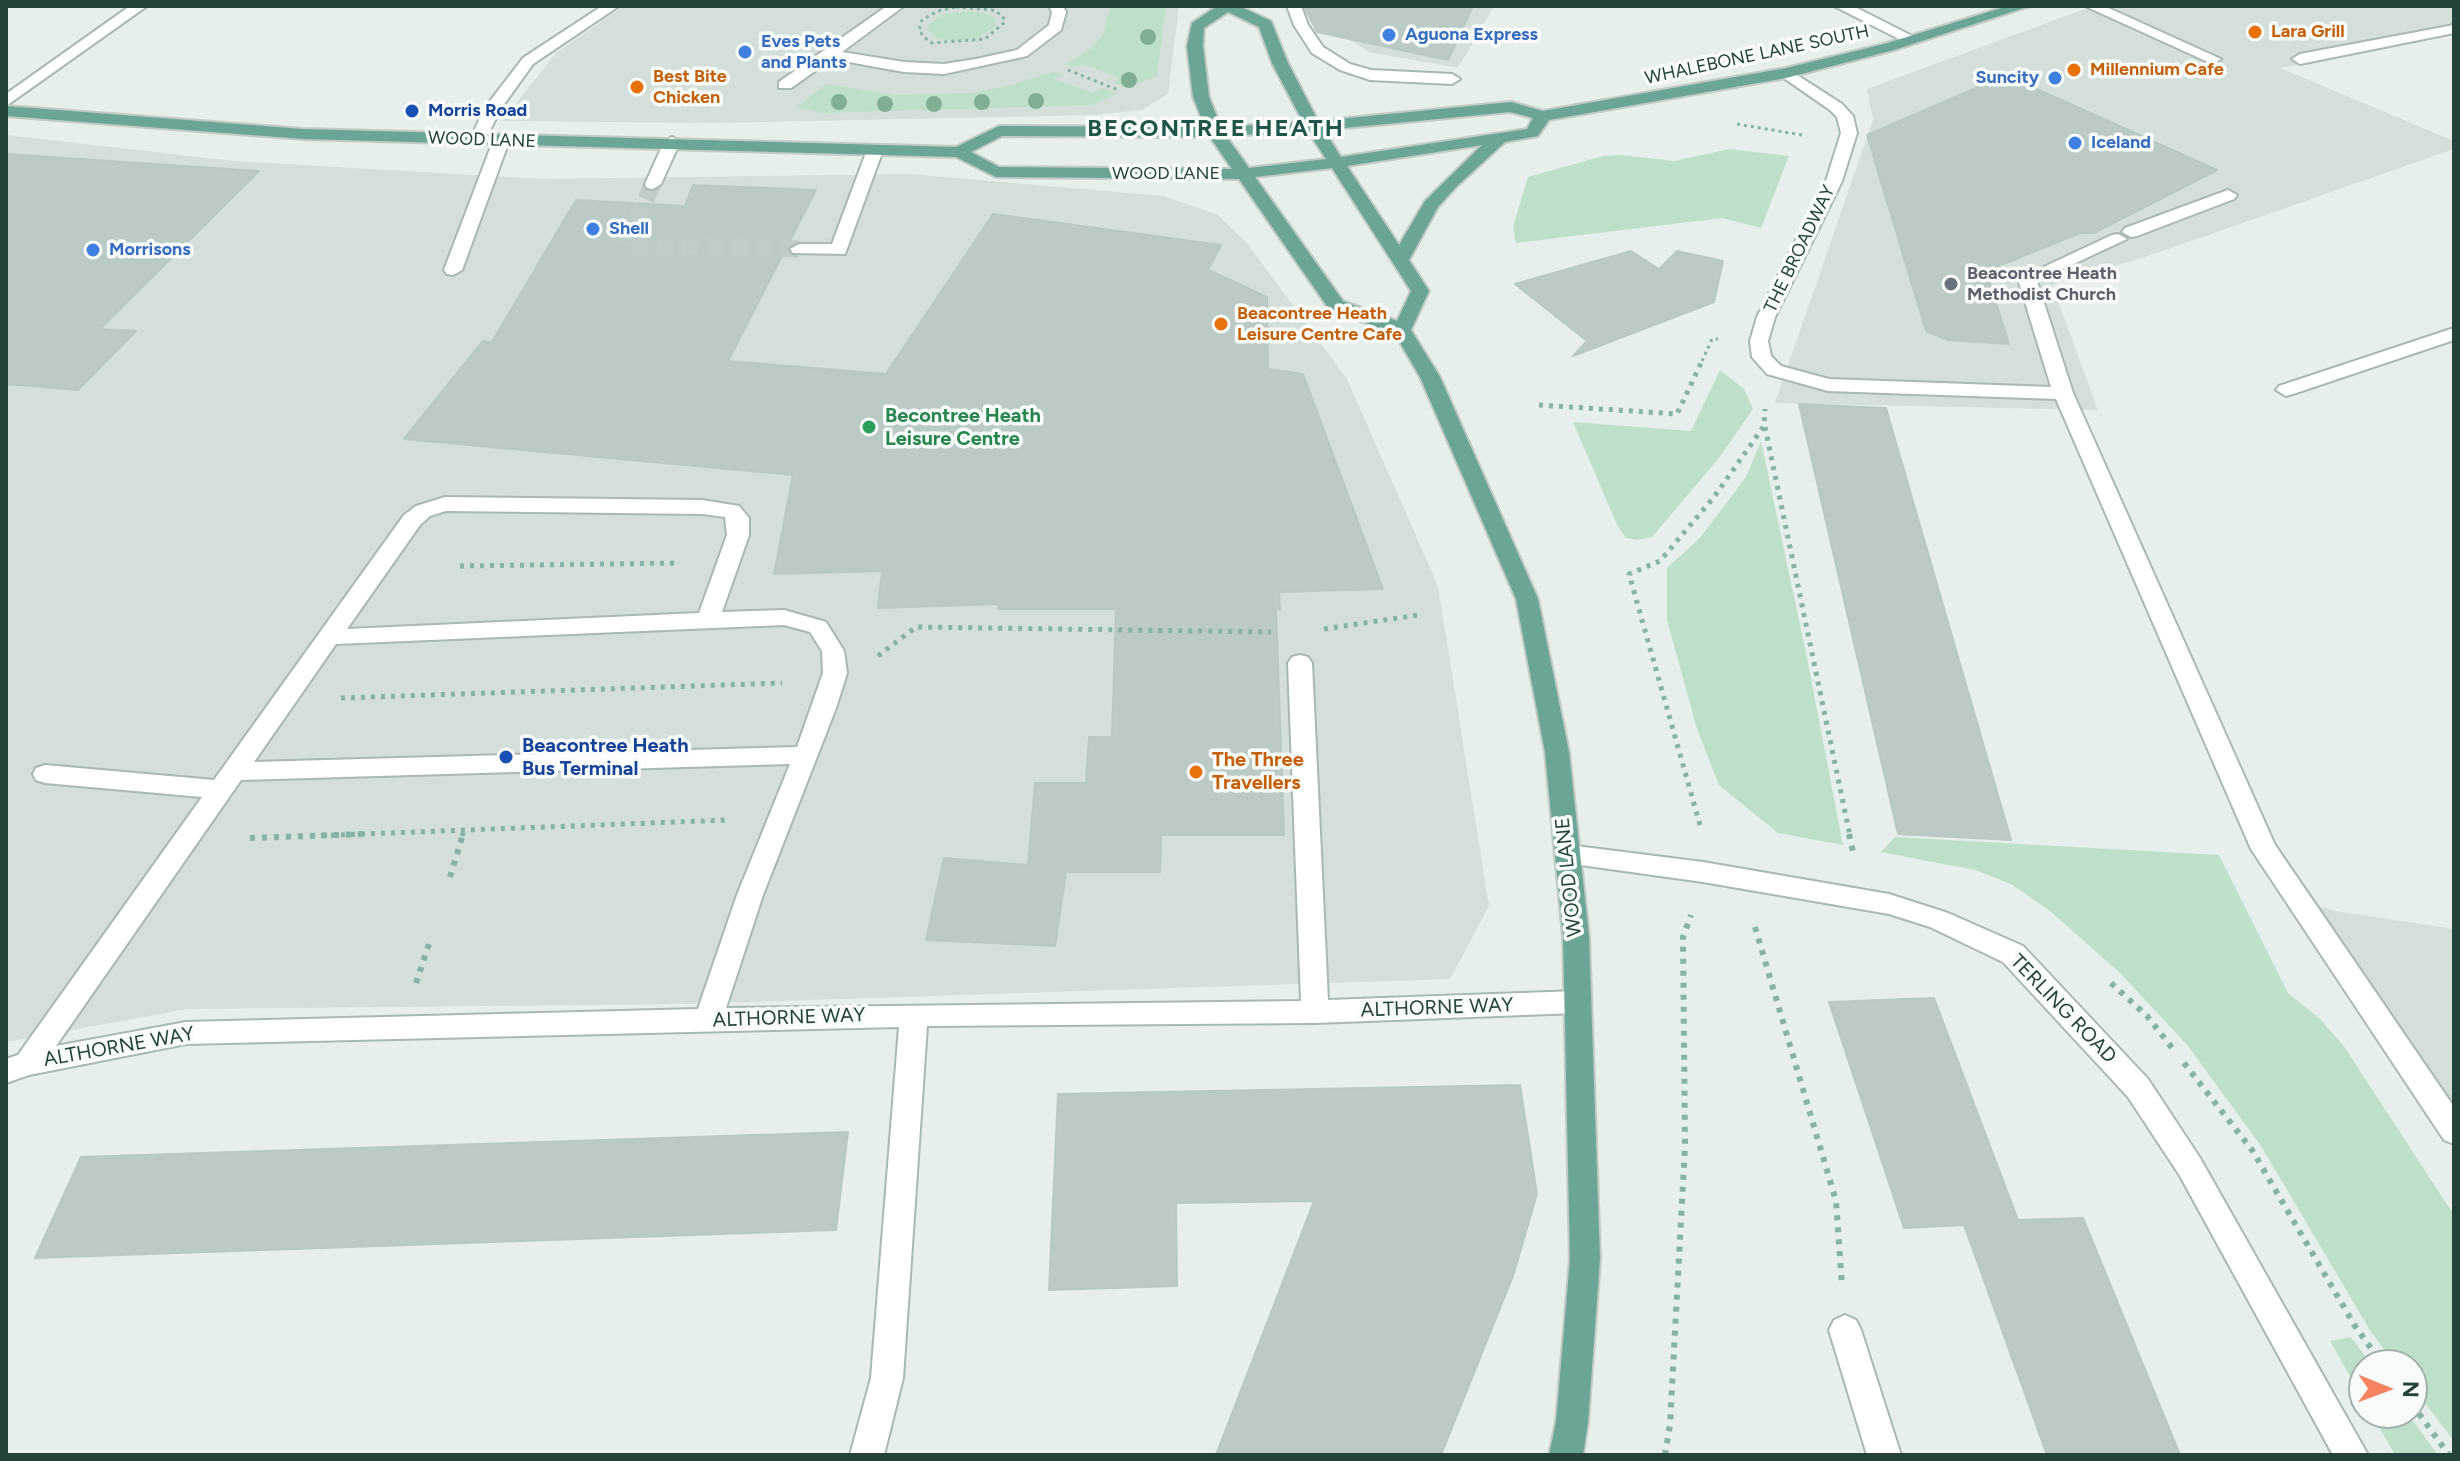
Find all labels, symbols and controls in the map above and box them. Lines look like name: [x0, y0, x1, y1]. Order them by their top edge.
street label: WHALEBONE LANE SOUTH: [1643, 21, 1871, 89]
place label: Lara Grill: [2271, 21, 2345, 43]
marker: Lara Grill: [2246, 23, 2264, 41]
place label: Aguona Express: [1405, 24, 1538, 46]
marker: Aguona Express: [1380, 26, 1398, 44]
place label: Eves Pets and Plants: [761, 31, 847, 74]
marker: Eves Pets and Plants: [736, 43, 754, 61]
place label: Millennium Cafe: [2090, 59, 2224, 81]
marker: Millennium Cafe: [2065, 61, 2083, 79]
place label: Best Bite Chicken: [653, 66, 727, 108]
place label: Suncity: [1975, 67, 2039, 89]
marker: Suncity: [2046, 69, 2064, 87]
marker: Best Bite Chicken: [628, 78, 646, 96]
place label: Morris Road: [428, 100, 527, 122]
marker: Morris Road: [403, 102, 421, 120]
district label: BECONTREE HEATH: [1087, 115, 1345, 143]
street label: WOOD LANE: [428, 127, 536, 153]
place label: Iceland: [2091, 132, 2151, 154]
marker: Iceland: [2066, 134, 2084, 152]
street label: WOOD LANE: [1112, 163, 1220, 185]
street label: THE BROADWAY: [1760, 182, 1840, 316]
place label: Shell: [609, 218, 649, 240]
marker: Shell: [584, 220, 602, 238]
place label: Morrisons: [109, 239, 191, 261]
marker: Morrisons: [84, 241, 102, 259]
place label: Beacontree Heath Methodist Church: [1967, 263, 2117, 306]
marker: Beacontree Heath Methodist Church: [1942, 275, 1960, 293]
place label: Beacontree Heath Leisure Centre Cafe: [1237, 303, 1402, 346]
marker: Beacontree Heath Leisure Centre Cafe: [1212, 315, 1230, 333]
place label: Becontree Heath Leisure Centre: [885, 404, 1041, 451]
marker: Becontree Heath Leisure Centre: [860, 418, 878, 436]
place label: Beacontree Heath Bus Terminal: [522, 734, 689, 781]
marker: Beacontree Heath Bus Terminal: [497, 748, 515, 766]
place label: The Three Travellers: [1212, 748, 1304, 795]
marker: The Three Travellers: [1187, 763, 1205, 781]
street label: WOOD LANE: [1551, 816, 1587, 938]
street label: TERLING ROAD: [2005, 950, 2121, 1068]
street label: ALTHORNE WAY: [1360, 993, 1514, 1023]
street label: ALTHORNE WAY: [712, 1003, 866, 1033]
street label: ALTHORNE WAY: [42, 1022, 196, 1072]
north arrow: [2348, 1349, 2428, 1429]
text: N: [2397, 1381, 2424, 1398]

